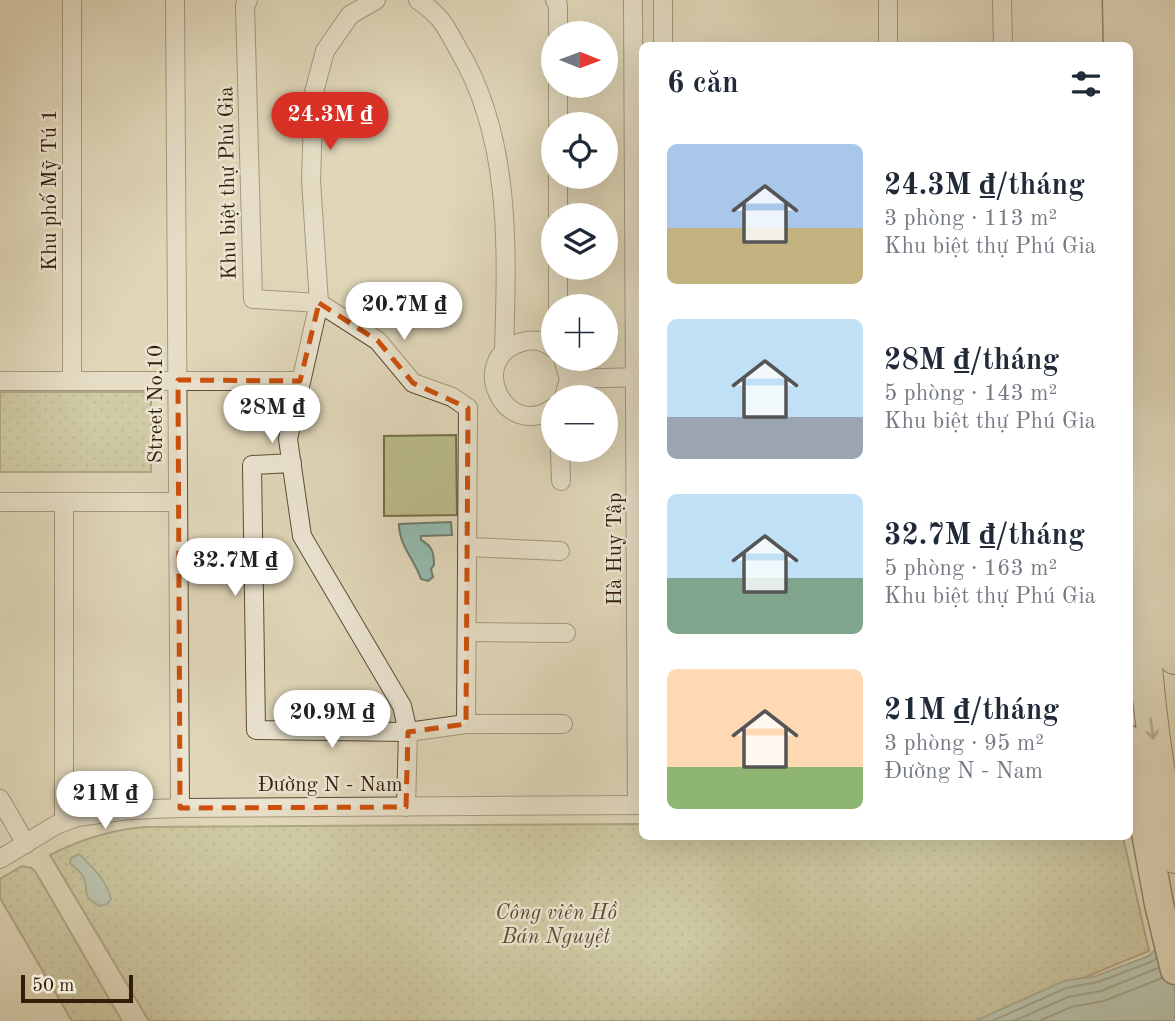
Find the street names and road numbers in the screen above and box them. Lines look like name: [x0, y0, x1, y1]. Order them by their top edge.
street label: Khu biệt thự Phú Gia: [216, 86, 241, 280]
street label: Khu phố Mỹ Tú 1: [39, 109, 61, 271]
street label: Street No.10: [146, 345, 167, 463]
street label: Hà Huy Tập: [605, 492, 626, 606]
street label: Đường N - Nam: [257, 775, 403, 796]

